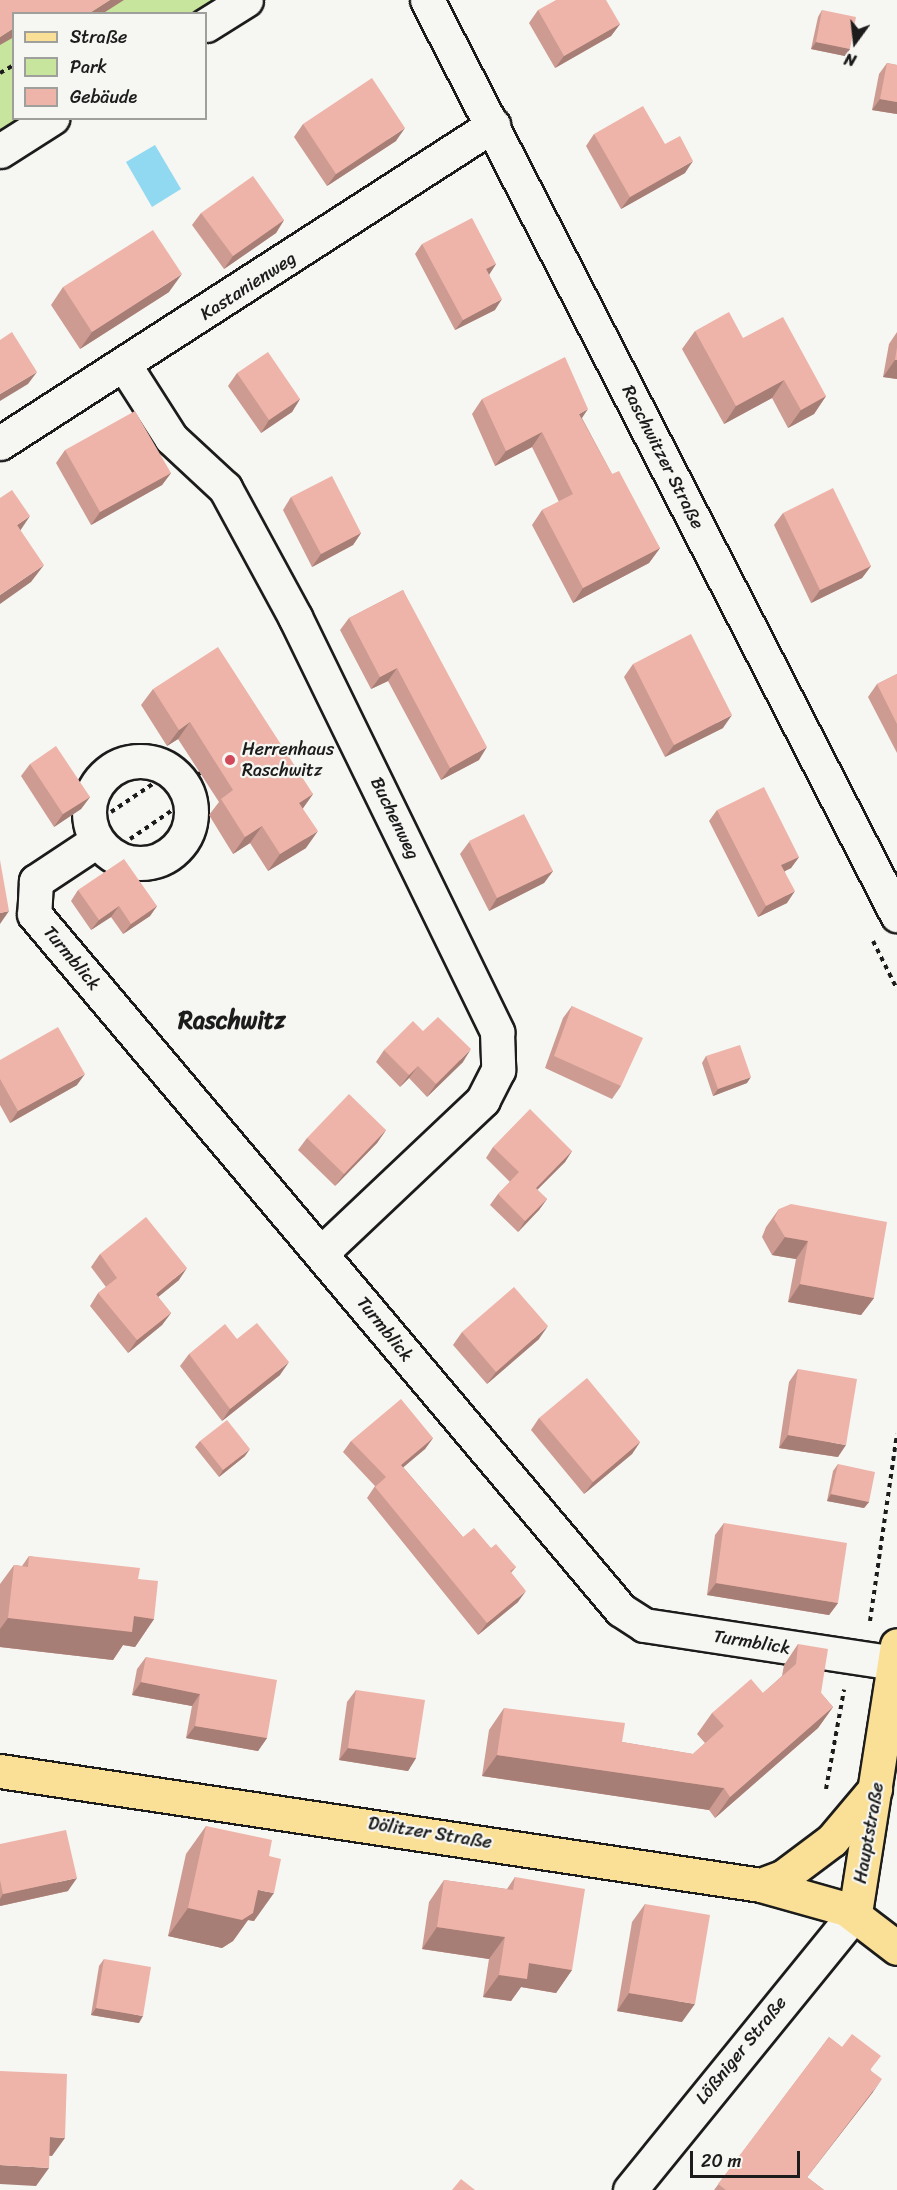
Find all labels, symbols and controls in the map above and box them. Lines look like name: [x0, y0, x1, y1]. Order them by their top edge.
legend: [12, 12, 207, 120]
north arrow: [825, 12, 885, 72]
text: Straße: [70, 21, 127, 53]
text: N: [841, 44, 859, 75]
text: Park: [70, 51, 107, 83]
text: Gebäude: [70, 81, 137, 113]
street label: Kastanienweg: [196, 247, 300, 325]
street label: Raschwitzer Straße: [617, 381, 709, 533]
place label: Herrenhaus Raschwitz: [242, 739, 334, 782]
marker: Herrenhaus Raschwitz: [223, 753, 237, 767]
street label: Buchenweg: [366, 773, 424, 863]
street label: Turmblick: [39, 921, 105, 995]
district label: Raschwitz: [178, 1007, 286, 1035]
street label: Turmblick: [352, 1292, 418, 1366]
street label: Turmblick: [712, 1625, 792, 1659]
street label: Hauptstraße: [849, 1781, 889, 1885]
street label: Dölitzer Straße: [367, 1813, 493, 1853]
street label: Lößniger Straße: [691, 1992, 791, 2108]
scale bar: [693, 2139, 802, 2177]
text: 20 m: [701, 2145, 741, 2177]

